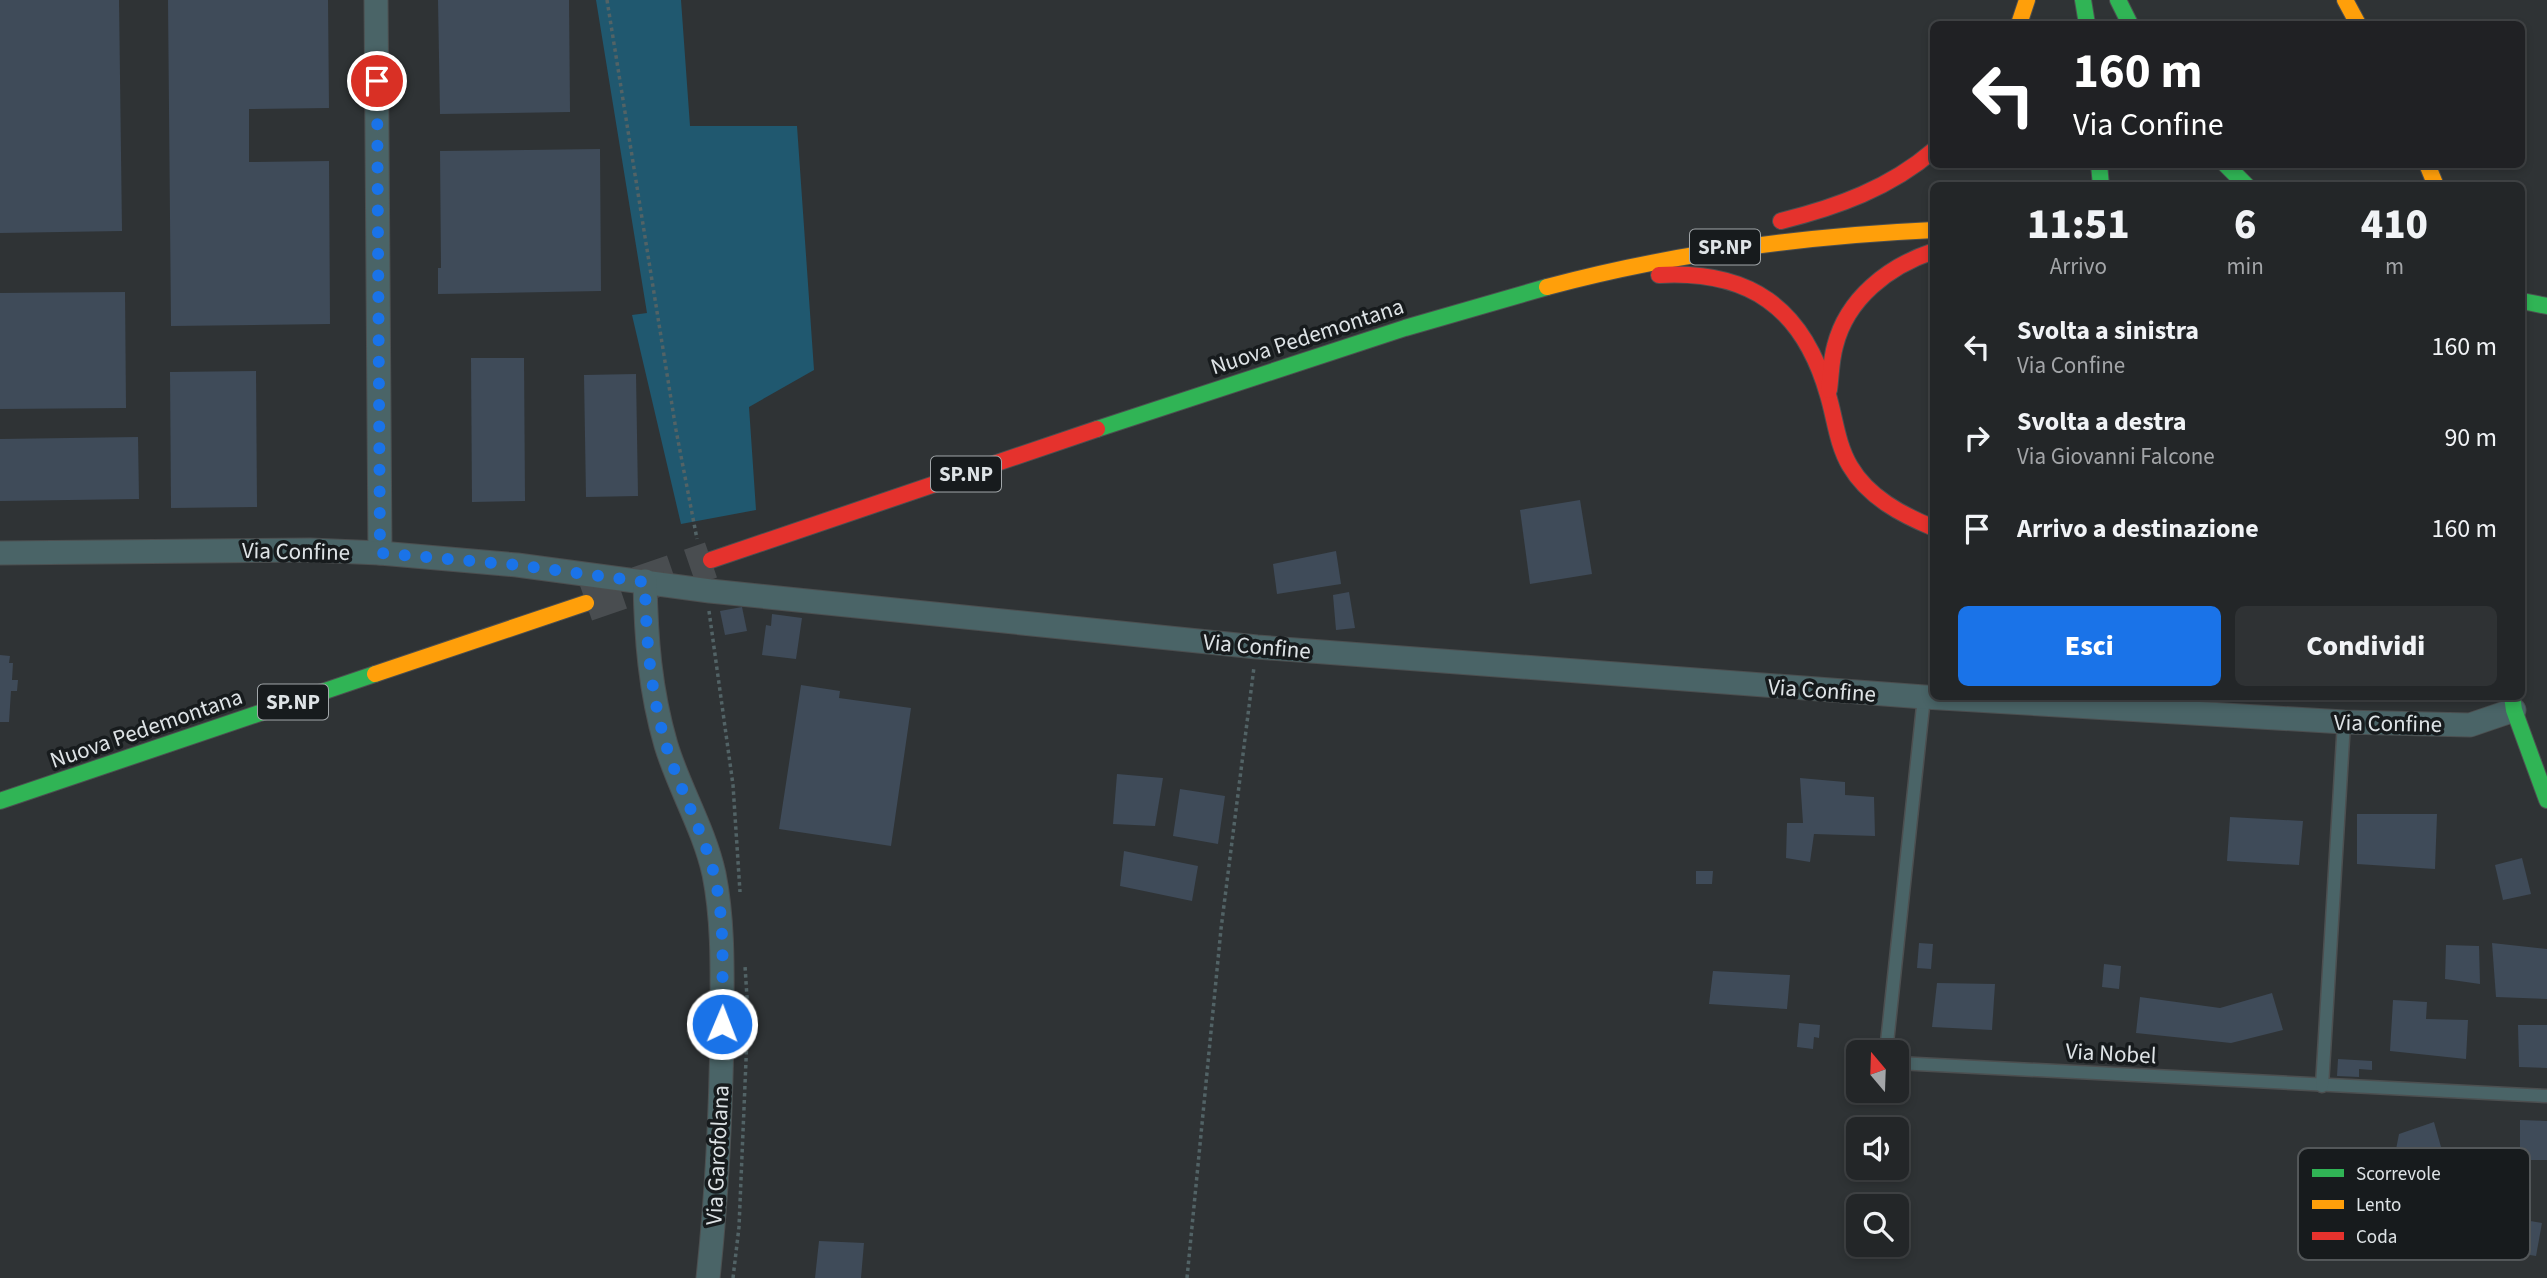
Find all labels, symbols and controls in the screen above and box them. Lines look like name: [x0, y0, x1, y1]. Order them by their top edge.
text: 160 m: [2073, 37, 2202, 107]
icon: left: [1958, 49, 2049, 140]
pin: [347, 51, 407, 111]
icon: arrive: [358, 62, 396, 100]
text: Via Confine: [2073, 102, 2224, 148]
text: 11:51: [2027, 195, 2130, 255]
text: 6: [2234, 195, 2256, 255]
text: 410: [2361, 195, 2428, 255]
road number: SP.NP: [1690, 230, 1760, 264]
text: Arrivo: [2050, 250, 2107, 283]
text: min: [2227, 250, 2264, 283]
text: m: [2385, 250, 2404, 283]
street label: Nuova Pedemontana: [1206, 290, 1408, 383]
text: Svolta a sinistra: [2017, 312, 2199, 349]
icon: left: [1958, 328, 1996, 366]
text: 160 m: [2431, 328, 2497, 365]
text: Via Confine: [2017, 349, 2125, 382]
text: Svolta a destra: [2017, 403, 2187, 440]
icon: right: [1958, 419, 1996, 457]
text: 90 m: [2444, 419, 2497, 456]
text: Via Giovanni Falcone: [2017, 440, 2215, 473]
road number: SP.NP: [931, 456, 1001, 491]
icon: arrive: [1958, 510, 1996, 548]
text: Arrivo a destinazione: [2017, 510, 2259, 547]
text: 160 m: [2431, 510, 2497, 547]
street label: Via Confine: [242, 534, 350, 569]
button: Esci: [1958, 606, 2221, 686]
button: Condividi: [2235, 606, 2497, 686]
street label: Via Confine: [1202, 625, 1312, 668]
street label: Via Confine: [1767, 670, 1877, 711]
street label: Nuova Pedemontana: [46, 680, 247, 777]
road number: SP.NP: [258, 684, 328, 720]
street label: Via Confine: [2334, 706, 2442, 741]
position arrow: [685, 987, 759, 1061]
street label: Via Nobel: [2065, 1035, 2157, 1072]
north arrow: [1846, 1040, 1909, 1102]
map controls: [1846, 1040, 1909, 1257]
street label: Via Garofolana: [697, 1084, 738, 1226]
button: sound: [1846, 1117, 1909, 1180]
legend: [2298, 1148, 2530, 1260]
text: Scorrevole: [2356, 1161, 2441, 1188]
text: Lento: [2356, 1192, 2401, 1219]
button: search: [1846, 1194, 1909, 1257]
text: Coda: [2356, 1224, 2397, 1251]

